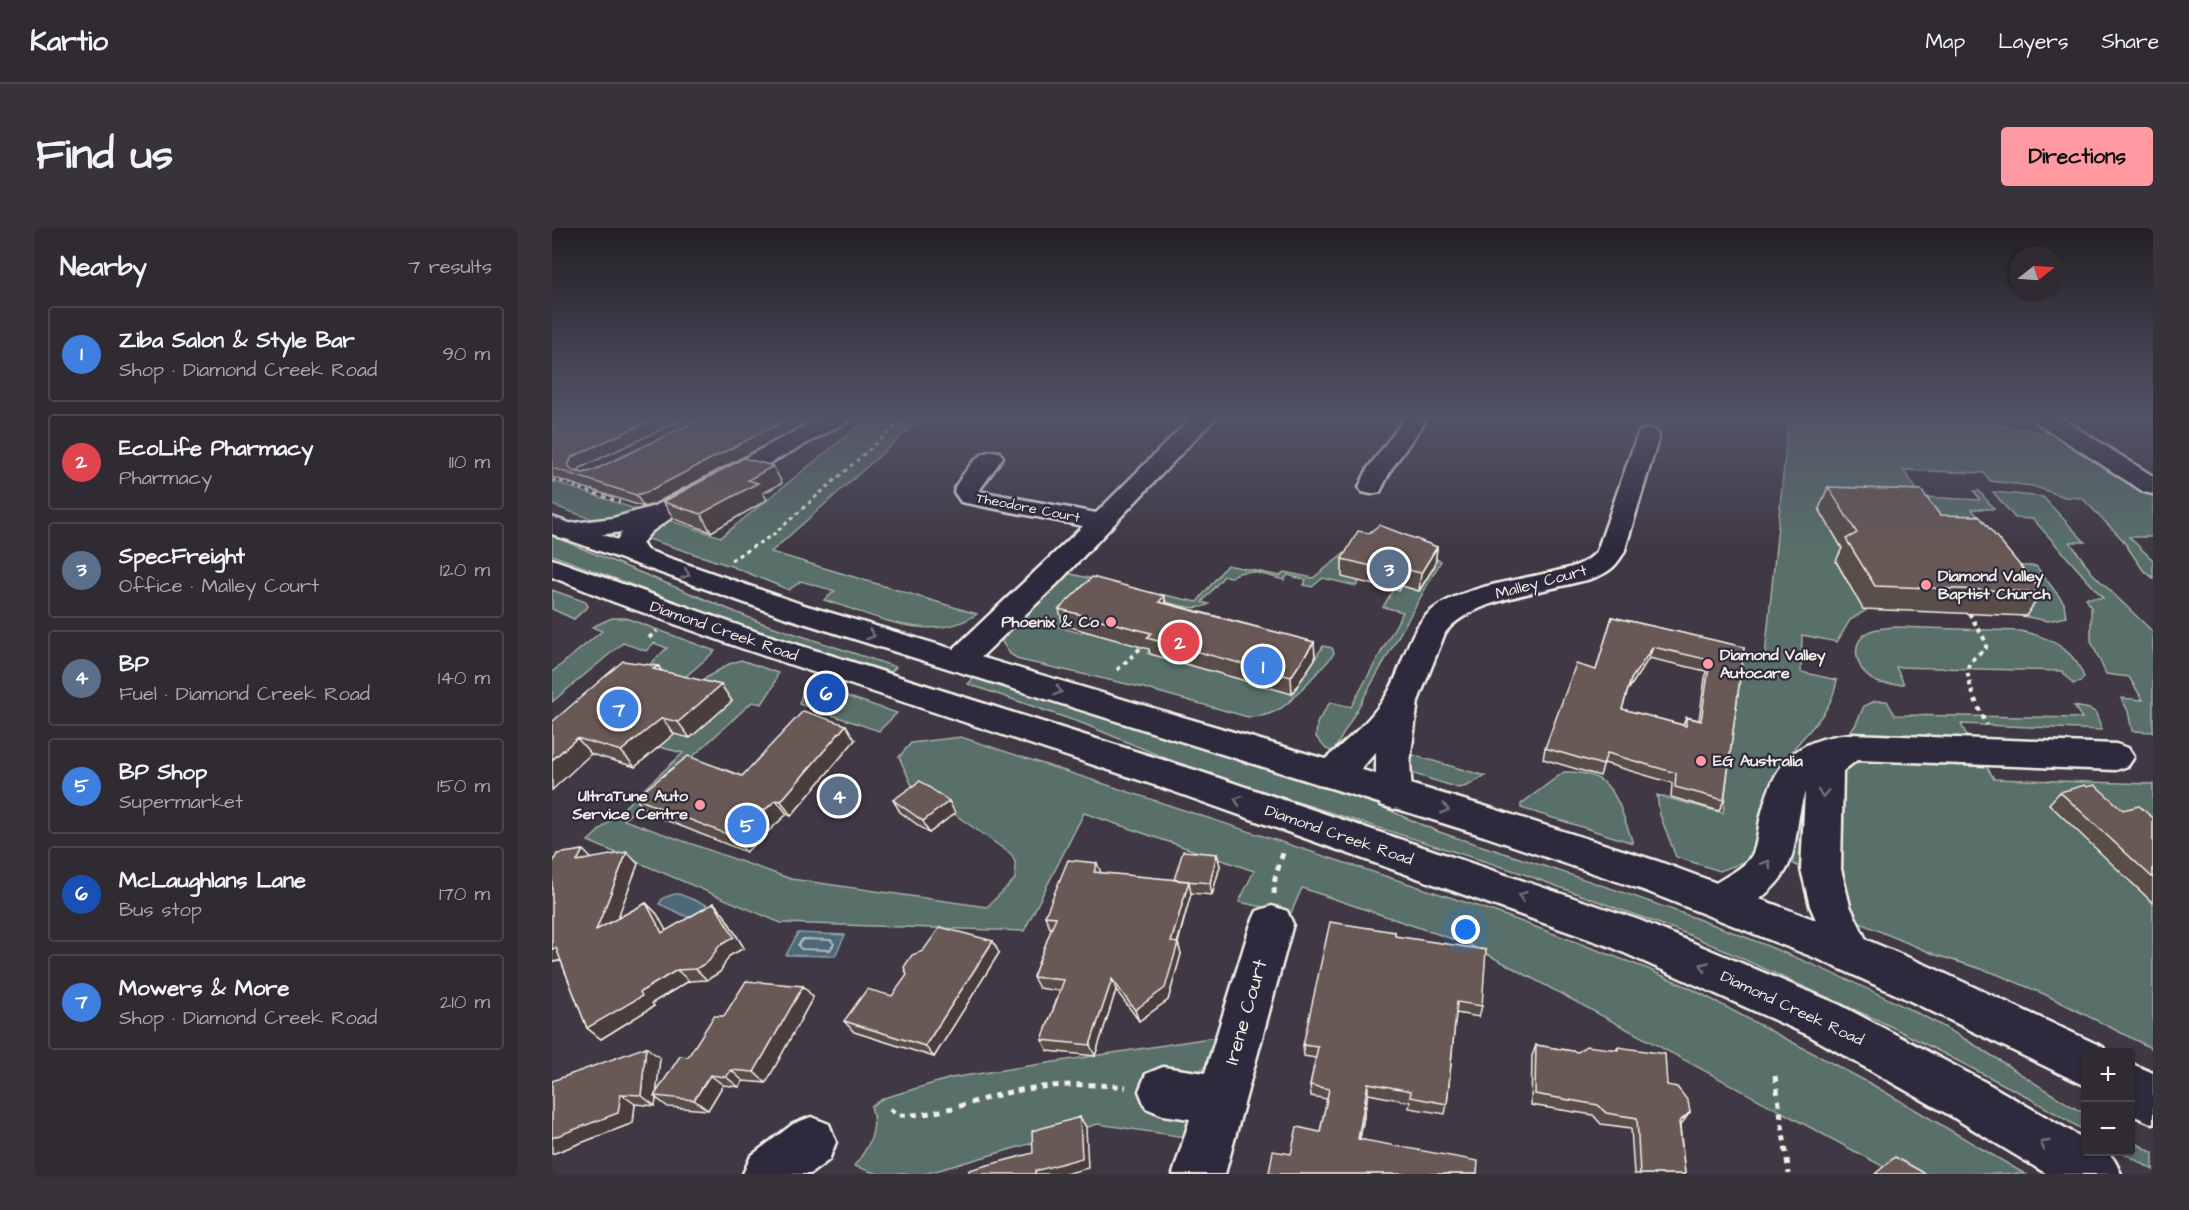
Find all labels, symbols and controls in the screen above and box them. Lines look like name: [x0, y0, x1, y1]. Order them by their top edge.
text: Kartio: [30, 22, 108, 61]
text: Map: [1925, 27, 1965, 56]
text: Layers: [1998, 27, 2068, 56]
text: Share: [2101, 27, 2159, 56]
text: Find us: [36, 127, 173, 185]
button: Directions: [2001, 127, 2153, 186]
north arrow: [2009, 246, 2063, 300]
text: Nearby: [60, 249, 147, 285]
text: 7 results: [408, 253, 492, 281]
text: Ziba Salon & Style Bar: [119, 325, 355, 356]
text: 1: [80, 340, 83, 368]
text: 90 m: [442, 340, 490, 368]
text: Shop · Diamond Creek Road: [119, 356, 377, 384]
text: EcoLife Pharmacy: [119, 433, 313, 464]
text: 2: [76, 448, 87, 476]
text: 110 m: [449, 448, 490, 476]
text: Pharmacy: [119, 464, 212, 492]
street label: Theodore Court: [974, 488, 1082, 528]
text: SpecFreight: [119, 541, 245, 572]
pin: 3: [1370, 546, 1408, 592]
text: 3: [76, 556, 87, 584]
text: 120 m: [440, 556, 490, 584]
street label: Malley Court: [1493, 559, 1590, 606]
place label: Diamond Valley Baptist Church: [1938, 565, 2052, 605]
one-way arrow: [680, 566, 691, 579]
text: Office · Malley Court: [119, 572, 319, 600]
marker: Diamond Valley Baptist Church: [1919, 578, 1933, 592]
street label: Diamond Creek Road: [647, 595, 801, 667]
place label: Phoenix & Co: [1001, 611, 1100, 633]
marker: Phoenix & Co: [1104, 615, 1118, 629]
pin: 2: [1160, 620, 1200, 664]
one-way arrow: [865, 628, 876, 640]
pin: 1: [1244, 644, 1282, 688]
place label: Diamond Valley Autocare: [1720, 644, 1826, 684]
text: BP: [119, 649, 149, 680]
marker: Diamond Valley Autocare: [1701, 657, 1715, 671]
text: 4: [75, 664, 88, 692]
text: 140 m: [438, 664, 490, 692]
pin: 6: [806, 670, 846, 716]
text: Fuel · Diamond Creek Road: [119, 680, 370, 708]
one-way arrow: [1052, 684, 1062, 696]
pin: 7: [600, 686, 638, 732]
place label: EG Australia: [1713, 750, 1804, 772]
marker: EG Australia: [1694, 754, 1708, 768]
text: BP Shop: [119, 757, 207, 788]
text: 5: [74, 772, 89, 800]
text: 150 m: [437, 772, 490, 800]
pin: 4: [820, 774, 858, 818]
place label: UltraTune Auto Service Centre: [571, 785, 689, 825]
text: Supermarket: [119, 788, 243, 816]
one-way arrow: [1816, 789, 1829, 798]
one-way arrow: [1233, 795, 1244, 807]
marker: UltraTune Auto Service Centre: [693, 798, 707, 812]
street label: Diamond Creek Road: [1262, 799, 1416, 871]
pin: 5: [728, 802, 766, 848]
one-way arrow: [1439, 802, 1450, 814]
one-way arrow: [1760, 860, 1771, 870]
text: McLaughlans Lane: [119, 865, 306, 896]
text: 6: [75, 880, 88, 908]
text: 170 m: [439, 880, 490, 908]
one-way arrow: [1518, 891, 1528, 904]
text: Bus stop: [119, 896, 202, 924]
your location: [1451, 915, 1480, 944]
street label: Irene Court: [1218, 956, 1274, 1068]
one-way arrow: [1700, 961, 1711, 973]
street label: Diamond Creek Road: [1717, 965, 1867, 1051]
text: Mowers & More: [119, 973, 289, 1004]
text: 7: [75, 988, 88, 1016]
text: 210 m: [440, 988, 490, 1016]
text: Shop · Diamond Creek Road: [119, 1004, 377, 1032]
map controls: [2081, 1048, 2135, 1156]
button: +: [2081, 1048, 2135, 1102]
button: −: [2081, 1102, 2135, 1156]
one-way arrow: [2040, 1140, 2050, 1152]

